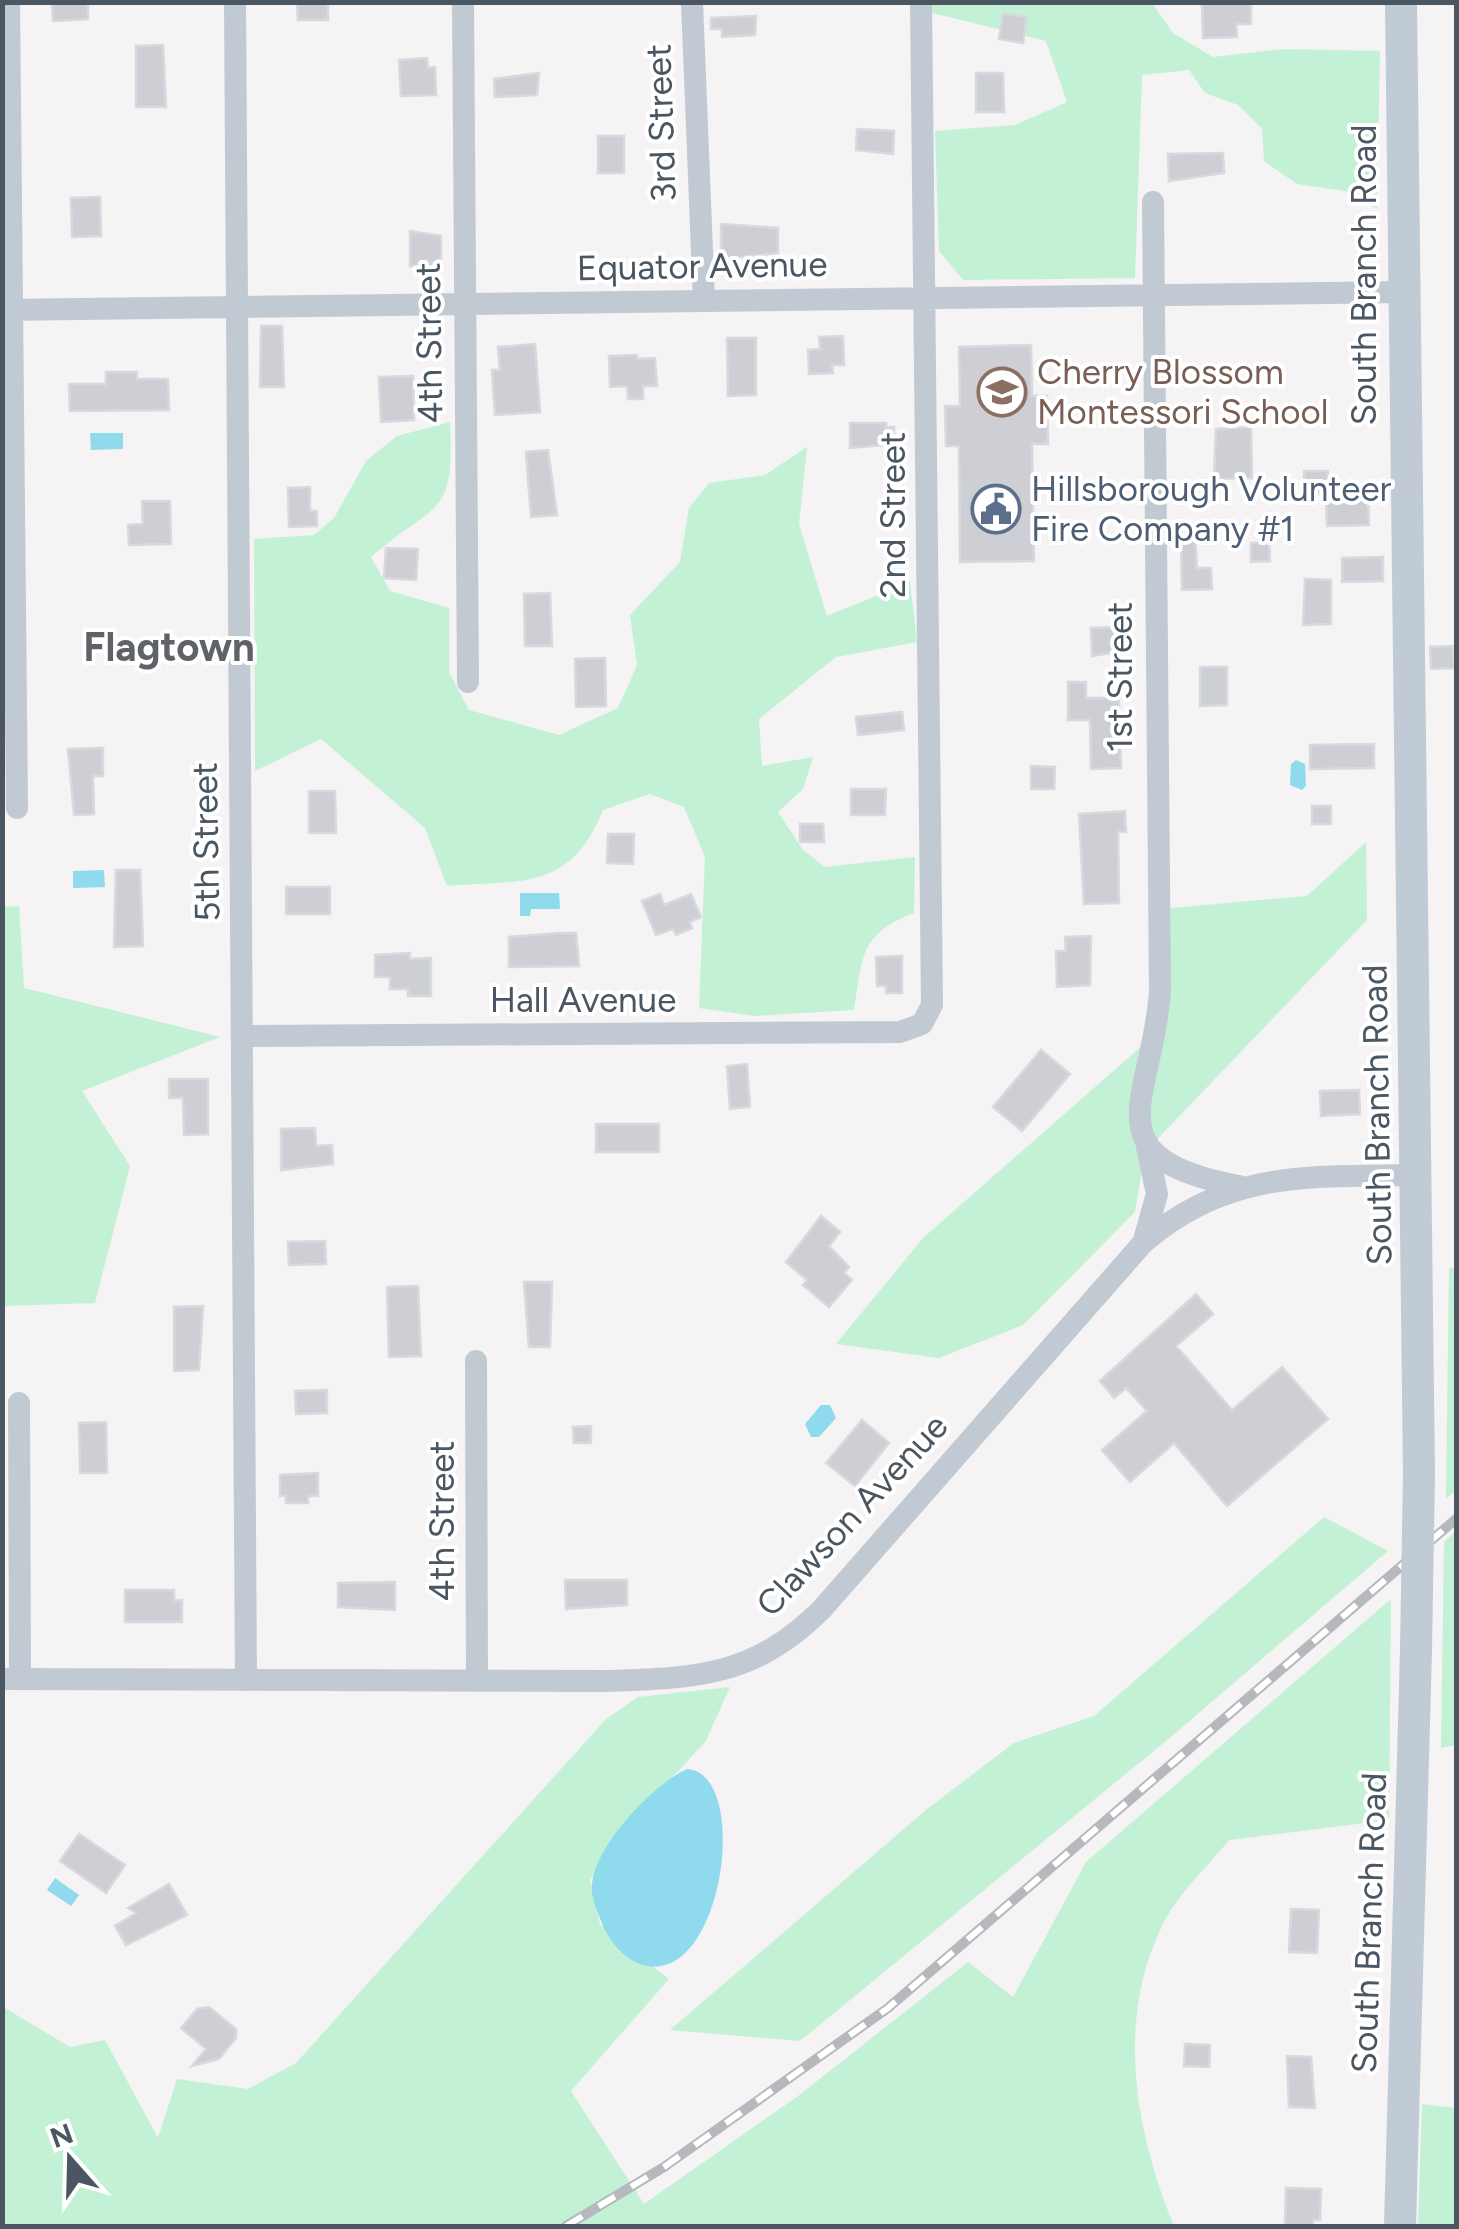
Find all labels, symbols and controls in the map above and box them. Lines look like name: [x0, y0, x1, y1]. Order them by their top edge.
street label: 3rd Street: [637, 43, 685, 203]
street label: South Branch Road: [1343, 124, 1385, 426]
street label: Equator Avenue: [576, 243, 828, 289]
street label: 4th Street: [407, 262, 451, 424]
place label: Cherry Blossom Montessori School: [1037, 351, 1328, 433]
school or university icon: Cherry Blossom Montessori School: [976, 366, 1028, 418]
street label: 2nd Street: [872, 432, 914, 598]
place label: Hillsborough Volunteer Fire Company #1: [1031, 468, 1392, 550]
public building icon: Hillsborough Volunteer Fire Company #1: [970, 483, 1022, 535]
street label: 1st Street: [1099, 602, 1141, 752]
district label: Flagtown: [83, 623, 255, 671]
street label: 5th Street: [184, 762, 228, 922]
street label: South Branch Road: [1353, 964, 1401, 1266]
street label: Hall Avenue: [490, 979, 676, 1021]
street label: Clawson Avenue: [748, 1405, 956, 1625]
street label: 4th Street: [421, 1440, 463, 1602]
street label: South Branch Road: [1343, 1772, 1395, 2074]
north arrow: [20, 2109, 120, 2209]
text: N: [45, 2116, 77, 2155]

